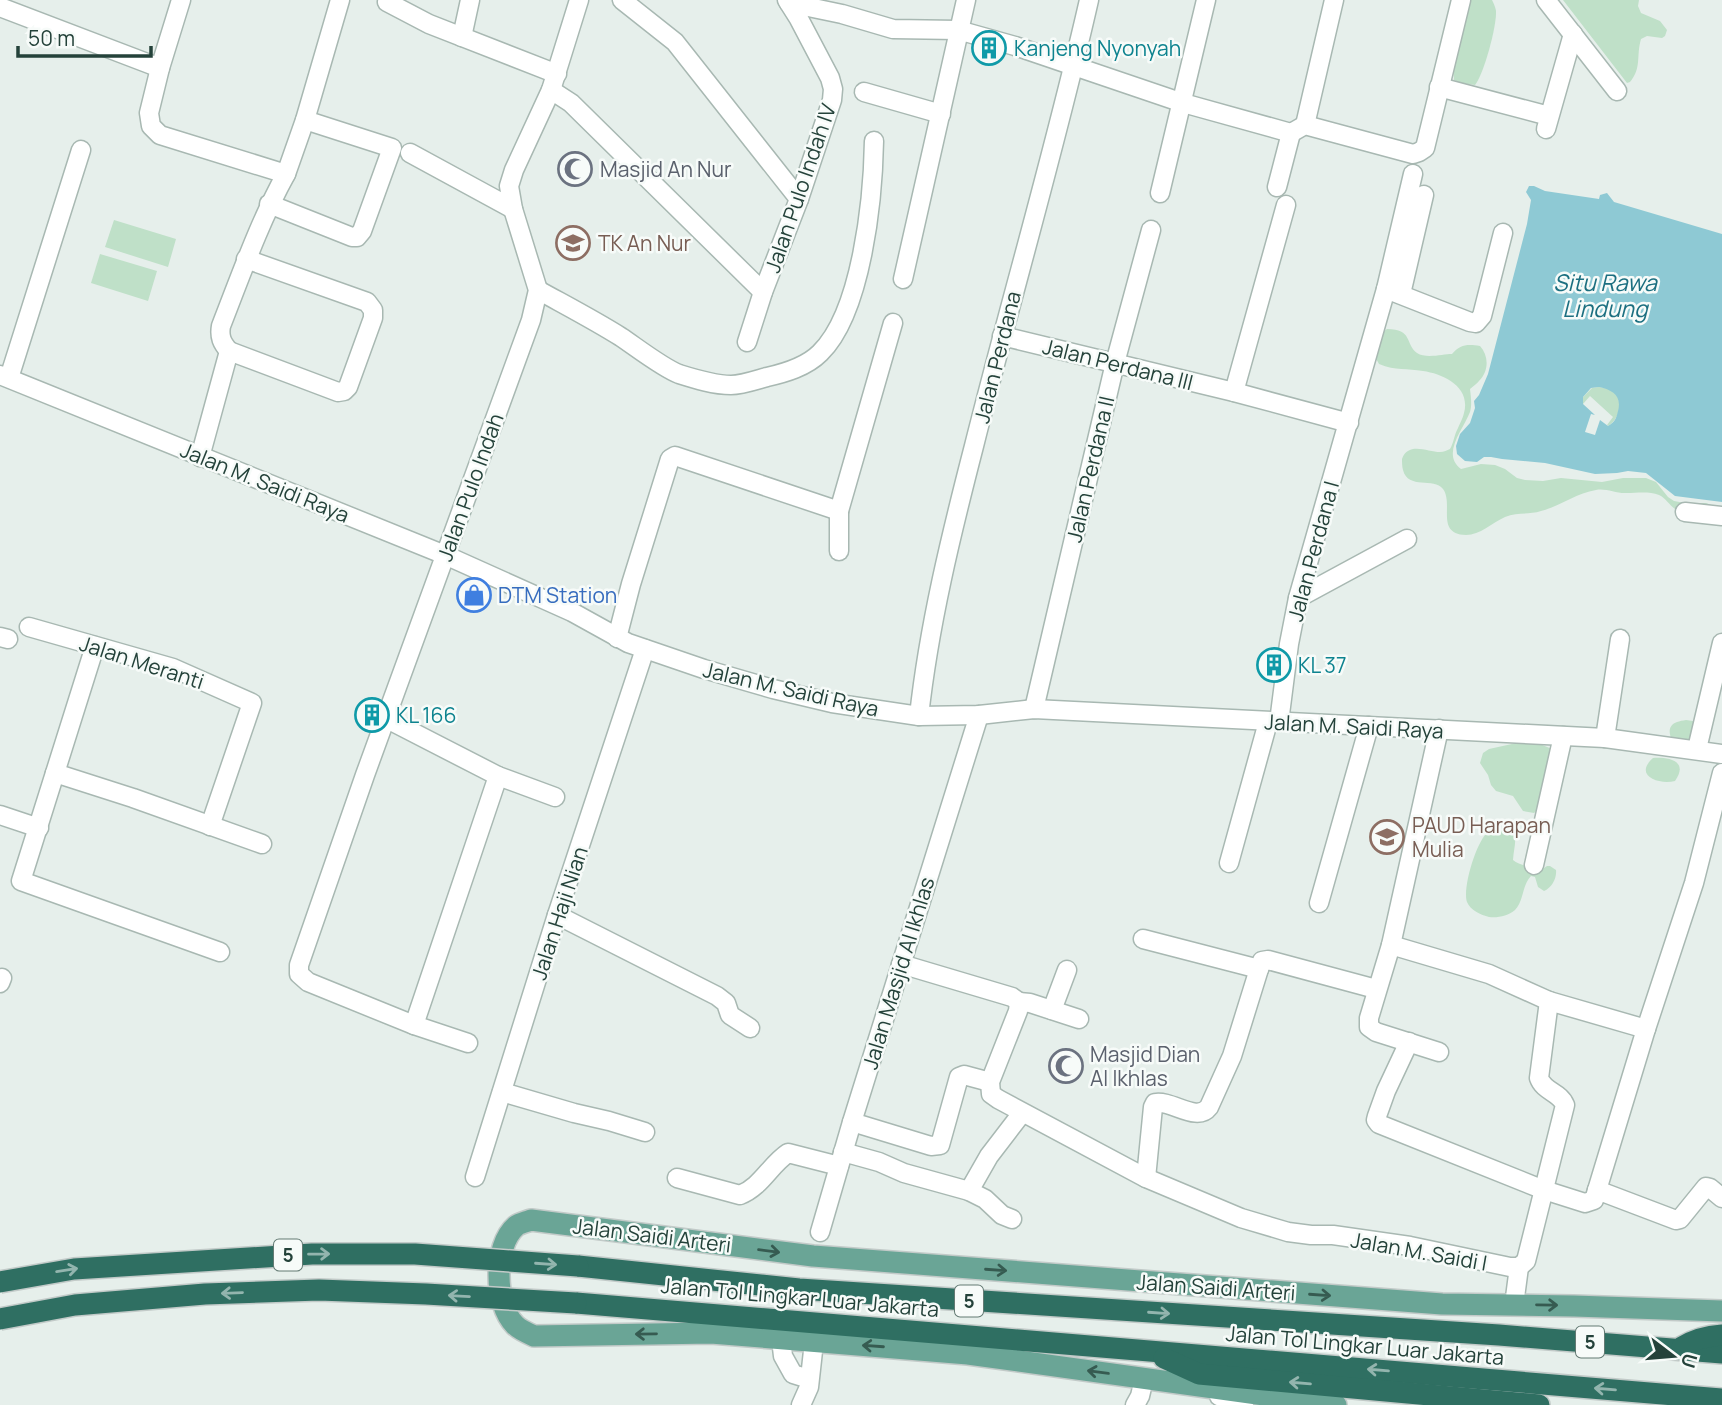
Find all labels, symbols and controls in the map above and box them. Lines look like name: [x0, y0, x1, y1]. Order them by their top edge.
scale bar: [18, 14, 150, 58]
text: 50 m: [28, 24, 75, 52]
building icon: Kanjeng Nyonyah: [970, 29, 1008, 67]
place label: Kanjeng Nyonyah: [1014, 34, 1181, 62]
street label: Jalan Pulo Indah IV: [758, 99, 842, 276]
mosque icon: Masjid An Nur: [556, 150, 594, 188]
place label: Masjid An Nur: [600, 155, 732, 183]
school or university icon: TK An Nur: [554, 224, 592, 262]
place label: TK An Nur: [598, 229, 692, 257]
water label: Situ Rawa Lindung: [1553, 266, 1658, 324]
street label: Jalan Perdana: [967, 288, 1027, 426]
street label: Jalan Perdana III: [1040, 332, 1196, 396]
street label: Jalan Perdana II: [1060, 393, 1120, 545]
street label: Jalan Pulo Indah: [430, 409, 510, 565]
street label: Jalan M. Saidi Raya: [177, 435, 353, 529]
street label: Jalan Perdana I: [1281, 478, 1345, 624]
shop icon: DTM Station: [455, 576, 493, 614]
place label: DTM Station: [498, 581, 617, 609]
street label: Jalan Meranti: [76, 629, 208, 695]
building icon: KL 37: [1255, 646, 1293, 684]
place label: KL 37: [1298, 651, 1347, 679]
street label: Jalan M. Saidi Raya: [700, 655, 882, 723]
building icon: KL 166: [353, 696, 391, 734]
place label: KL 166: [396, 701, 457, 729]
street label: Jalan M. Saidi Raya: [1264, 707, 1444, 745]
place label: PAUD Harapan Mulia: [1412, 811, 1551, 863]
school or university icon: PAUD Harapan Mulia: [1368, 818, 1406, 856]
street label: Jalan Haji Nian: [524, 843, 594, 983]
street label: Jalan Masjid Al Ikhlas: [855, 873, 941, 1073]
place label: Masjid Dian Al Ikhlas: [1090, 1040, 1200, 1092]
mosque icon: Masjid Dian Al Ikhlas: [1047, 1047, 1085, 1085]
street label: Jalan Saidi Arteri: [571, 1211, 733, 1259]
street label: Jalan M. Saidi I: [1349, 1225, 1489, 1277]
road number: 5: [274, 1240, 302, 1270]
one-way arrow: [757, 1244, 780, 1257]
one-way arrow: [307, 1247, 330, 1261]
one-way arrow: [534, 1257, 557, 1270]
one-way arrow: [55, 1264, 78, 1277]
one-way arrow: [984, 1264, 1006, 1277]
street label: Jalan Saidi Arteri: [1136, 1267, 1296, 1307]
street label: Jalan Tol Lingkar Luar Jakarta: [660, 1271, 940, 1323]
road number: 5: [955, 1286, 983, 1316]
one-way arrow: [221, 1287, 244, 1300]
one-way arrow: [1308, 1288, 1331, 1301]
one-way arrow: [448, 1289, 471, 1302]
one-way arrow: [1536, 1299, 1559, 1312]
one-way arrow: [1147, 1307, 1169, 1320]
street label: Jalan Tol Lingkar Luar Jakarta: [1225, 1319, 1505, 1371]
north arrow: [1638, 1321, 1708, 1391]
road number: 5: [1576, 1326, 1604, 1358]
one-way arrow: [634, 1328, 657, 1341]
one-way arrow: [862, 1339, 884, 1352]
text: U: [1675, 1351, 1704, 1371]
one-way arrow: [1368, 1363, 1390, 1376]
one-way arrow: [1088, 1366, 1110, 1379]
one-way arrow: [1289, 1376, 1312, 1389]
one-way arrow: [1594, 1382, 1617, 1395]

